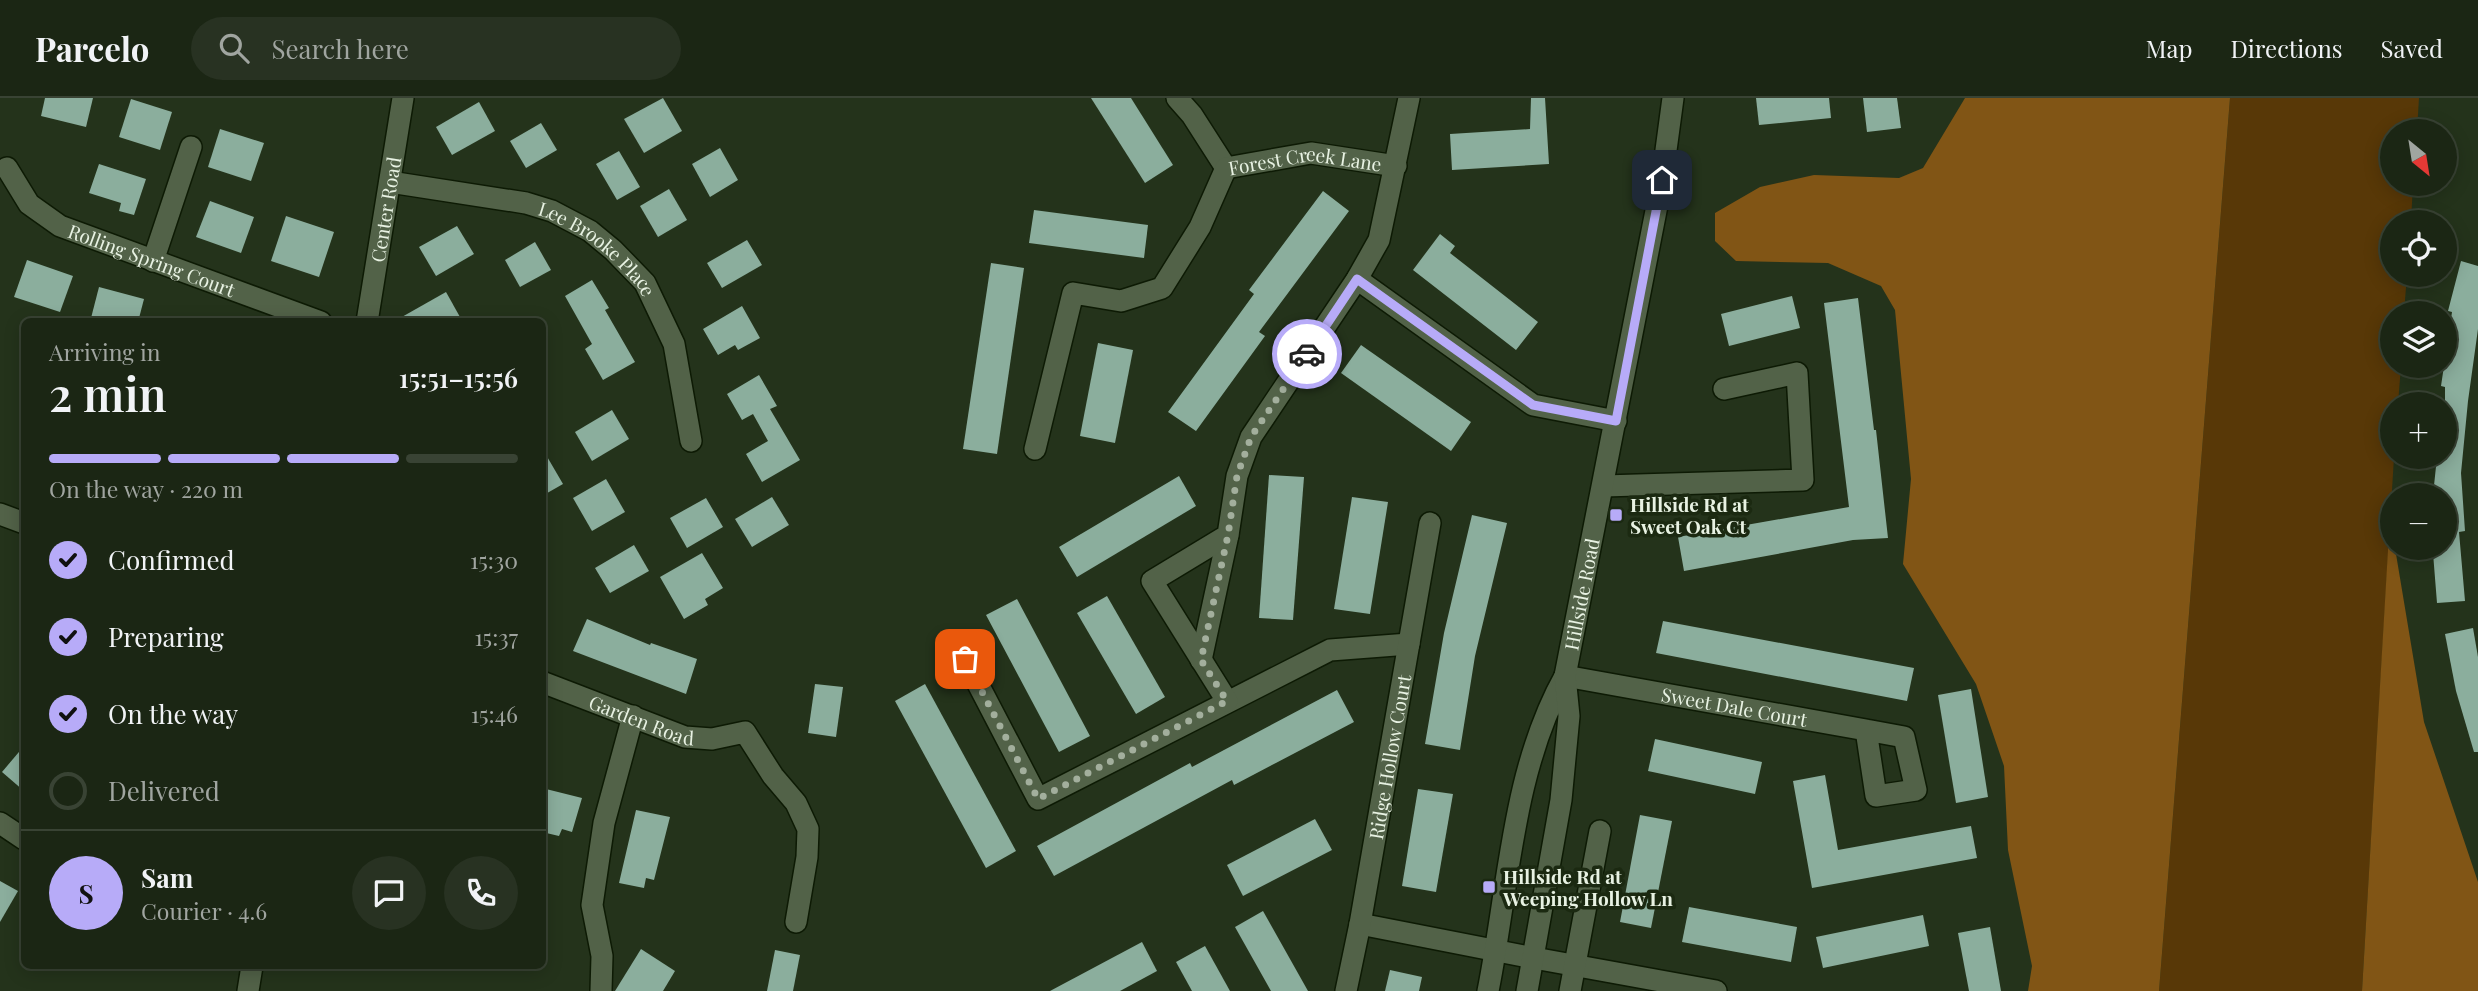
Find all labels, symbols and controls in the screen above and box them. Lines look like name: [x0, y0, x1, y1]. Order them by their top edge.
search box: [191, 17, 681, 80]
text: Parcelo: [35, 26, 149, 70]
icon: search: [215, 29, 253, 67]
text: Search here: [271, 31, 409, 66]
text: Map: [2146, 32, 2192, 64]
text: Directions: [2230, 32, 2343, 64]
text: Saved: [2381, 32, 2443, 64]
north arrow: [2380, 119, 2457, 196]
map controls: [2380, 119, 2457, 560]
street label: Forest Creek Lane: [1226, 139, 1383, 180]
pin: [1632, 150, 1692, 210]
street label: Center Road: [364, 155, 406, 264]
icon: home: [1643, 161, 1681, 199]
street label: Lee Brooke Place: [536, 195, 662, 300]
button: locate: [2380, 210, 2457, 287]
street label: Rolling Spring Court: [65, 217, 239, 302]
button: layers: [2380, 301, 2457, 378]
courier: [1272, 319, 1342, 389]
icon: car: [1288, 335, 1326, 373]
text: Arriving in: [49, 336, 161, 367]
text: 15:51–15:56: [399, 360, 518, 395]
text: 2 min: [49, 362, 167, 424]
button: +: [2380, 392, 2457, 469]
text: On the way · 220 m: [49, 473, 243, 504]
button: −: [2380, 483, 2457, 560]
place label: Hillside Rd at Sweet Oak Ct: [1630, 491, 1749, 539]
marker: Hillside Rd at Sweet Oak Ct: [1608, 507, 1624, 523]
street label: Hillside Road: [1557, 536, 1605, 652]
icon: check: [49, 541, 87, 579]
text: Confirmed: [108, 542, 235, 577]
text: 15:30: [470, 544, 518, 575]
icon: check: [49, 618, 87, 656]
text: Preparing: [108, 619, 224, 654]
text: 15:37: [474, 621, 518, 652]
pin: [935, 629, 995, 689]
icon: bag: [946, 640, 984, 678]
street label: Ridge Hollow Court: [1362, 672, 1416, 841]
street label: Sweet Dale Court: [1659, 681, 1809, 732]
street label: Garden Road: [585, 688, 695, 751]
icon: check: [49, 695, 87, 733]
text: On the way: [108, 696, 238, 731]
text: 15:46: [471, 698, 518, 729]
text: Delivered: [108, 773, 220, 808]
button: chat: [352, 856, 426, 930]
button: phone: [444, 856, 518, 930]
text: Sam: [141, 860, 193, 895]
place label: Hillside Rd at Weeping Hollow Ln: [1502, 863, 1673, 911]
text: S: [78, 876, 94, 911]
marker: Hillside Rd at Weeping Hollow Ln: [1481, 879, 1497, 895]
text: Courier · 4.6: [141, 895, 267, 926]

